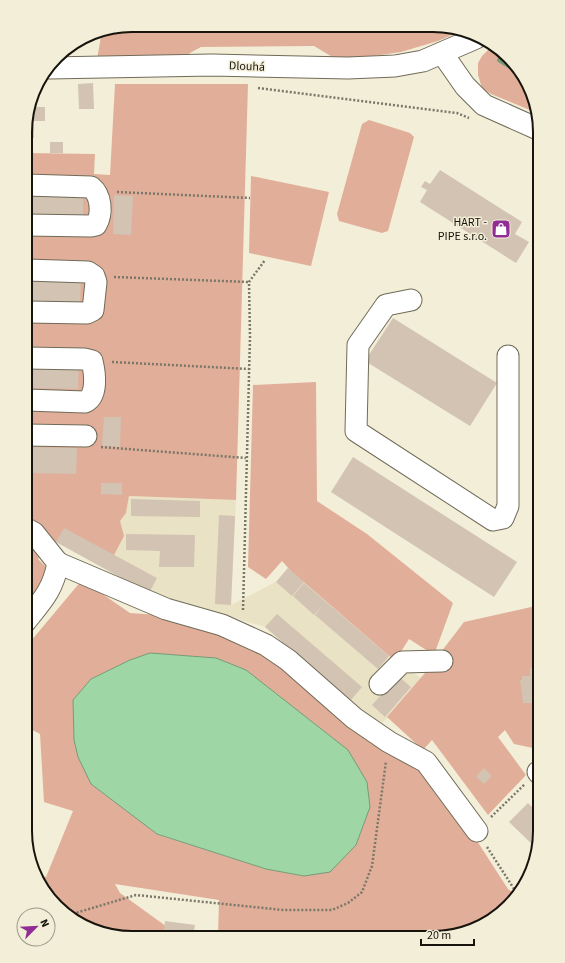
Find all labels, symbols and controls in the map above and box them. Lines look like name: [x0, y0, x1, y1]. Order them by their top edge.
street label: Dlouhá: [229, 57, 265, 76]
place label: HART - PIPE s.r.o.: [438, 214, 487, 245]
shop icon: HART - PIPE s.r.o.: [490, 218, 512, 240]
north arrow: [16, 907, 56, 947]
text: N: [36, 917, 53, 930]
scale bar: [421, 921, 474, 947]
text: 20 m: [427, 927, 451, 944]

